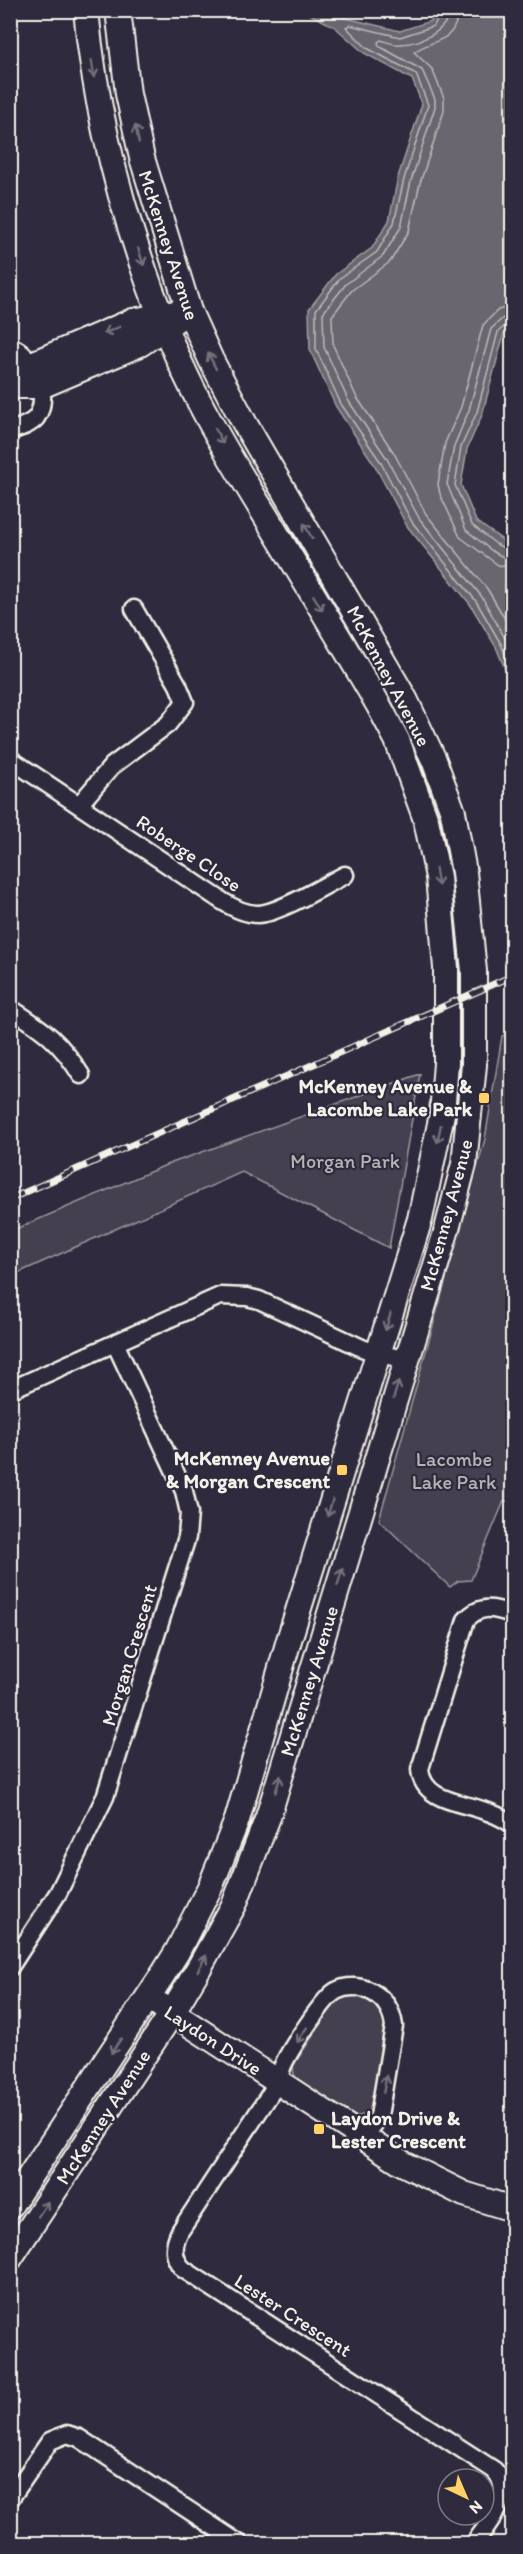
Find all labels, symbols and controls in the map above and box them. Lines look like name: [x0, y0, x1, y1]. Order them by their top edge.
one-way arrow: [87, 58, 98, 78]
one-way arrow: [131, 125, 142, 144]
street label: McKenney Avenue: [133, 167, 205, 323]
one-way arrow: [136, 247, 147, 266]
one-way arrow: [103, 325, 122, 336]
one-way arrow: [205, 353, 217, 371]
one-way arrow: [213, 426, 225, 444]
one-way arrow: [301, 523, 313, 540]
one-way arrow: [312, 594, 324, 611]
street label: McKenney Avenue: [342, 601, 436, 751]
street label: Roberge Close: [132, 809, 246, 897]
one-way arrow: [432, 866, 443, 886]
place label: McKenney Avenue & Lacombe Lake Park: [298, 1074, 473, 1121]
marker: McKenney Avenue & Lacombe Lake Park: [477, 1091, 491, 1105]
one-way arrow: [433, 1123, 444, 1143]
street label: McKenney Avenue: [414, 1136, 478, 1294]
park label: Morgan Park: [290, 1149, 400, 1173]
one-way arrow: [382, 1312, 393, 1331]
one-way arrow: [391, 1381, 402, 1400]
place label: McKenney Avenue & Morgan Crescent: [166, 1446, 331, 1494]
park label: Lacombe Lake Park: [412, 1447, 497, 1494]
marker: McKenney Avenue & Morgan Crescent: [335, 1463, 349, 1477]
one-way arrow: [324, 1498, 335, 1517]
one-way arrow: [335, 1568, 346, 1587]
street label: Morgan Crescent: [96, 1581, 162, 1729]
street label: McKenney Avenue: [275, 1603, 343, 1759]
one-way arrow: [273, 1775, 284, 1794]
one-way arrow: [197, 1954, 208, 1972]
street label: Laydon Drive: [160, 2000, 266, 2080]
one-way arrow: [296, 2026, 308, 2043]
one-way arrow: [109, 2037, 121, 2054]
street label: McKenney Avenue: [50, 2045, 156, 2189]
one-way arrow: [380, 2075, 391, 2095]
place label: Laydon Drive & Lester Crescent: [331, 2106, 466, 2153]
marker: Laydon Drive & Lester Crescent: [312, 2122, 326, 2136]
one-way arrow: [36, 2201, 49, 2218]
street label: Lester Crescent: [230, 2268, 357, 2362]
north arrow: [436, 2467, 496, 2527]
text: N: [466, 2497, 487, 2518]

